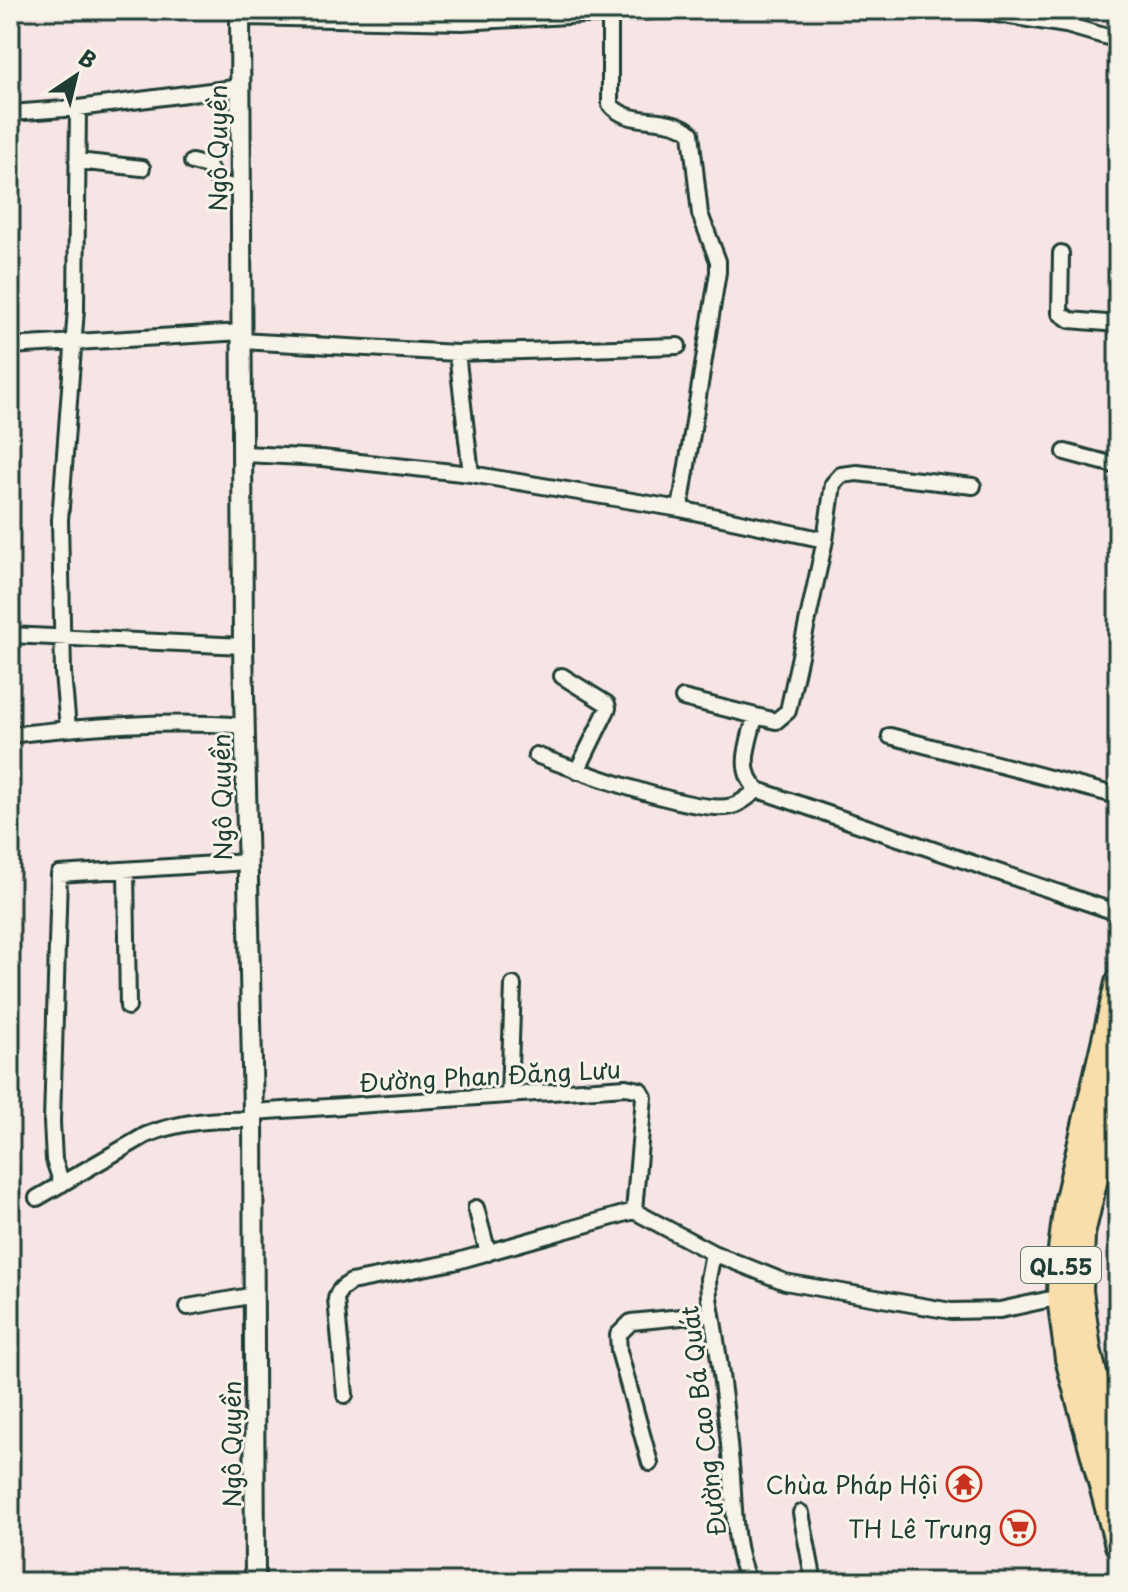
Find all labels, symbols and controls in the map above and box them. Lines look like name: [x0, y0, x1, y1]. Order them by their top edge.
north arrow: [36, 36, 116, 116]
text: B: [73, 41, 104, 76]
street label: Ngô Quyền: [199, 84, 235, 212]
street label: Ngô Quyền: [202, 733, 240, 861]
street label: Đường Phan Đăng Lưu: [358, 1050, 622, 1100]
road number: QL.55: [1021, 1247, 1101, 1283]
street label: Đường Cao Bá Quát: [670, 1304, 734, 1538]
street label: Ngô Quyền: [213, 1380, 249, 1508]
temple icon: Chùa Pháp Hội: [945, 1465, 983, 1503]
place label: Chùa Pháp Hội: [766, 1466, 938, 1502]
supermarket icon: TH Lê Trung: [999, 1509, 1037, 1547]
place label: TH Lê Trung: [848, 1510, 992, 1546]

